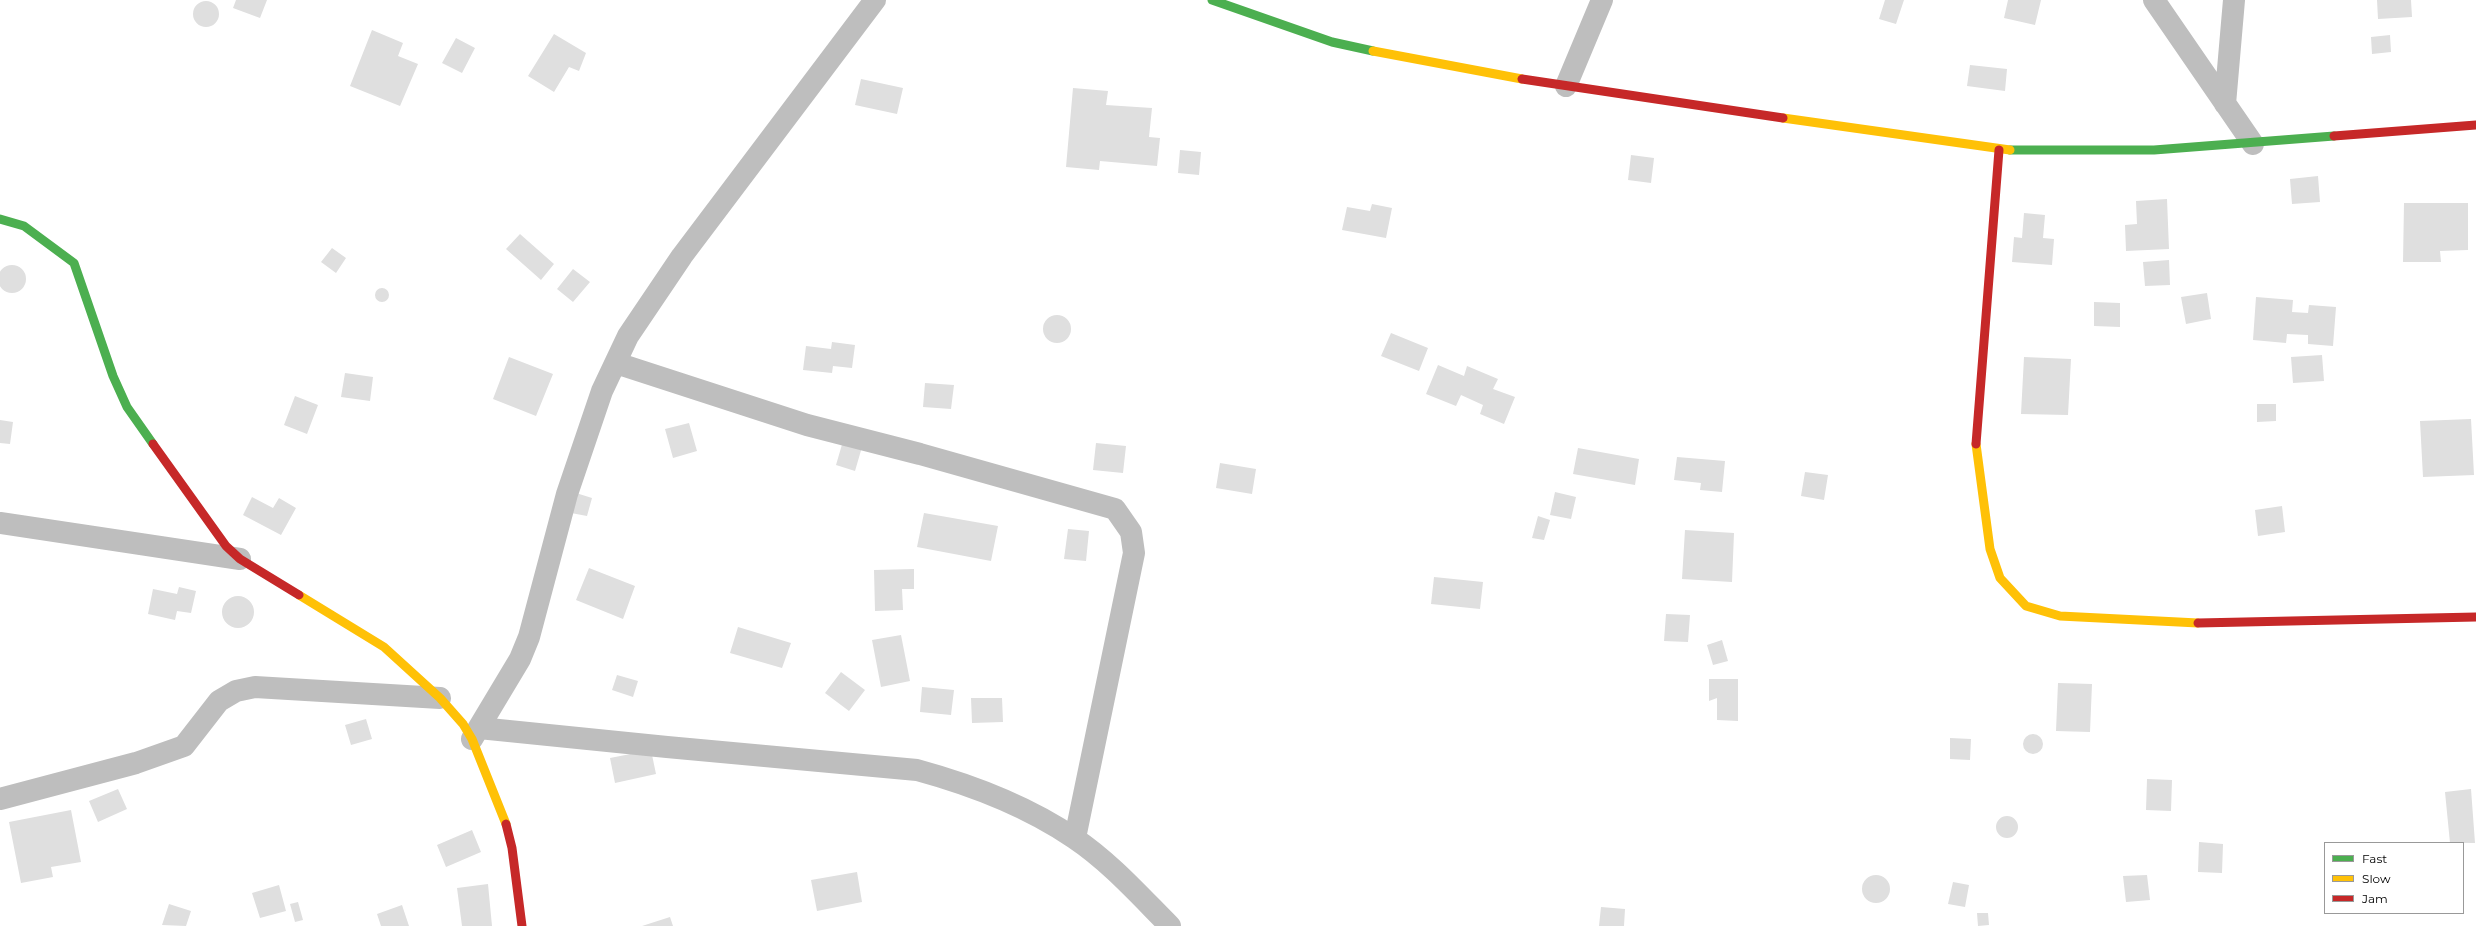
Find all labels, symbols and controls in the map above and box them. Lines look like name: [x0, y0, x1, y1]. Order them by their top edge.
legend: [2324, 842, 2464, 914]
text: Fast: [2362, 851, 2387, 866]
text: Slow: [2362, 871, 2391, 886]
text: Jam: [2362, 891, 2388, 906]

